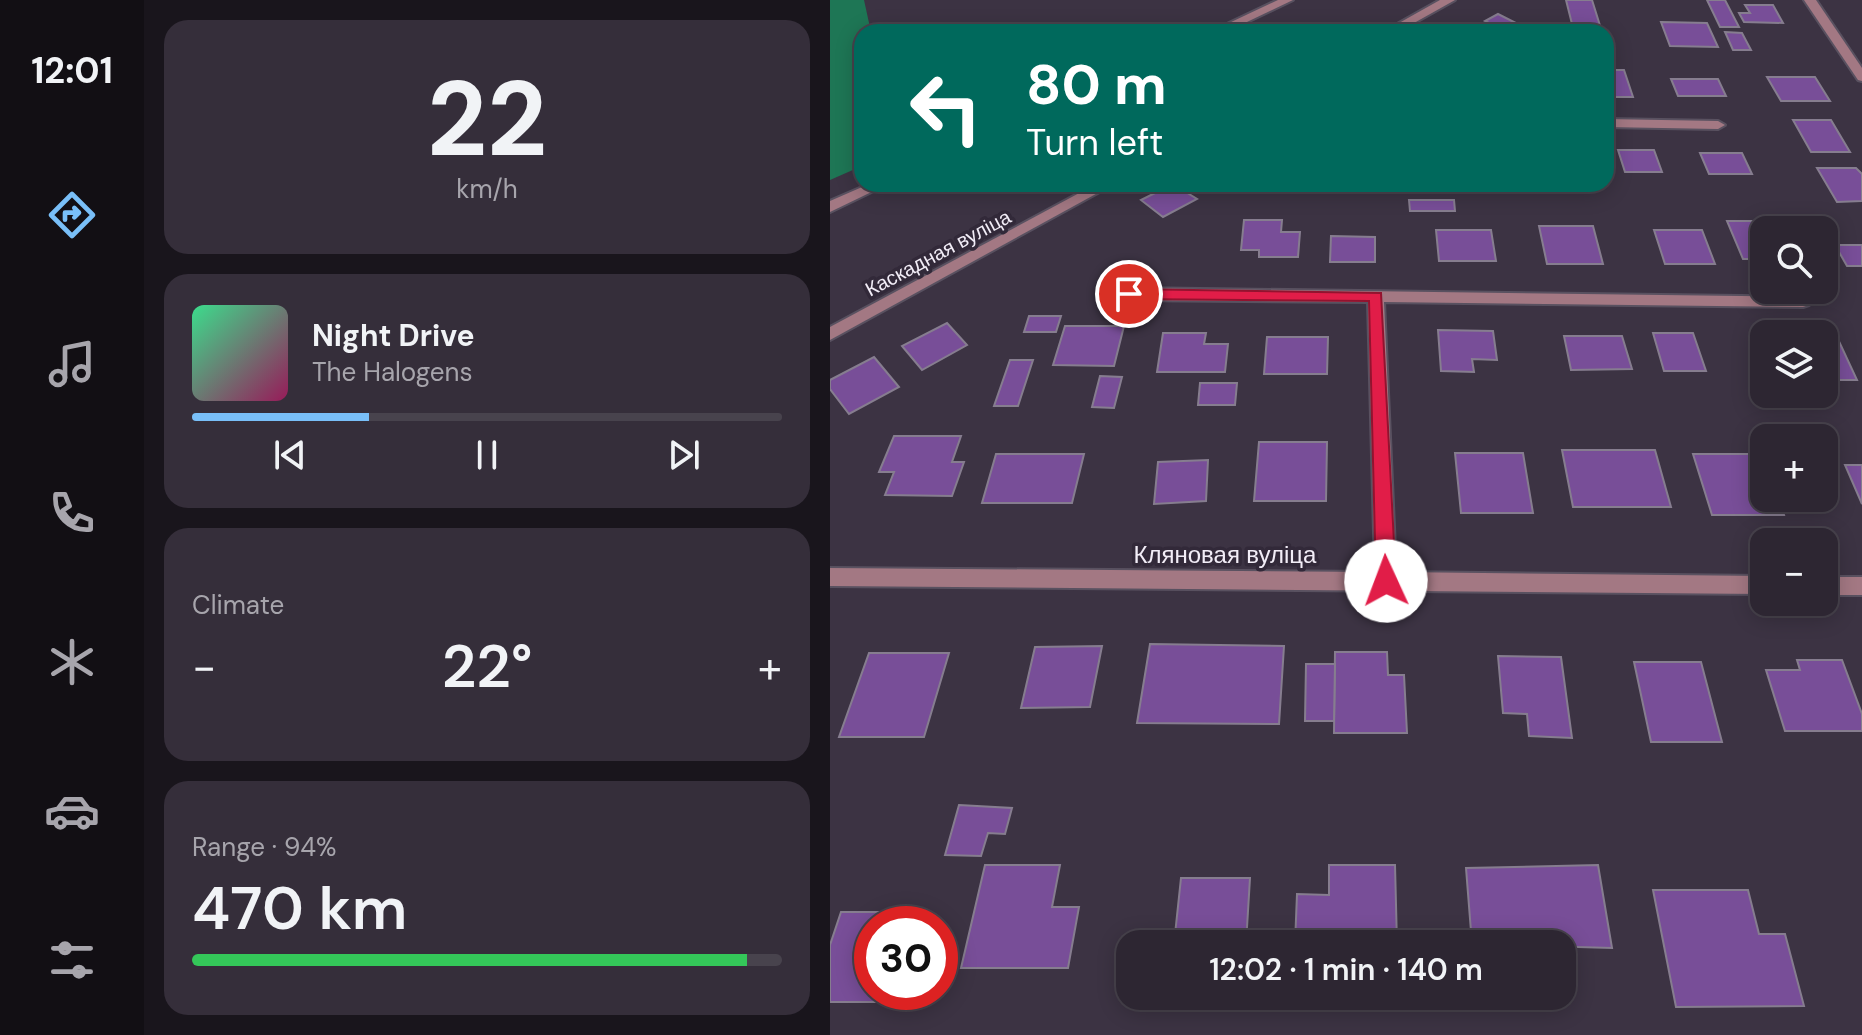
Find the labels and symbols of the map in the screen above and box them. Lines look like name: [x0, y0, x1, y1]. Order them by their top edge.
street label: Каскадная вуліца: [861, 203, 1016, 302]
pin: [1095, 260, 1163, 328]
street label: Кляновая вуліца: [1134, 539, 1317, 570]
position arrow: [1344, 539, 1428, 623]
speed limit sign: 30: [854, 906, 958, 1010]

